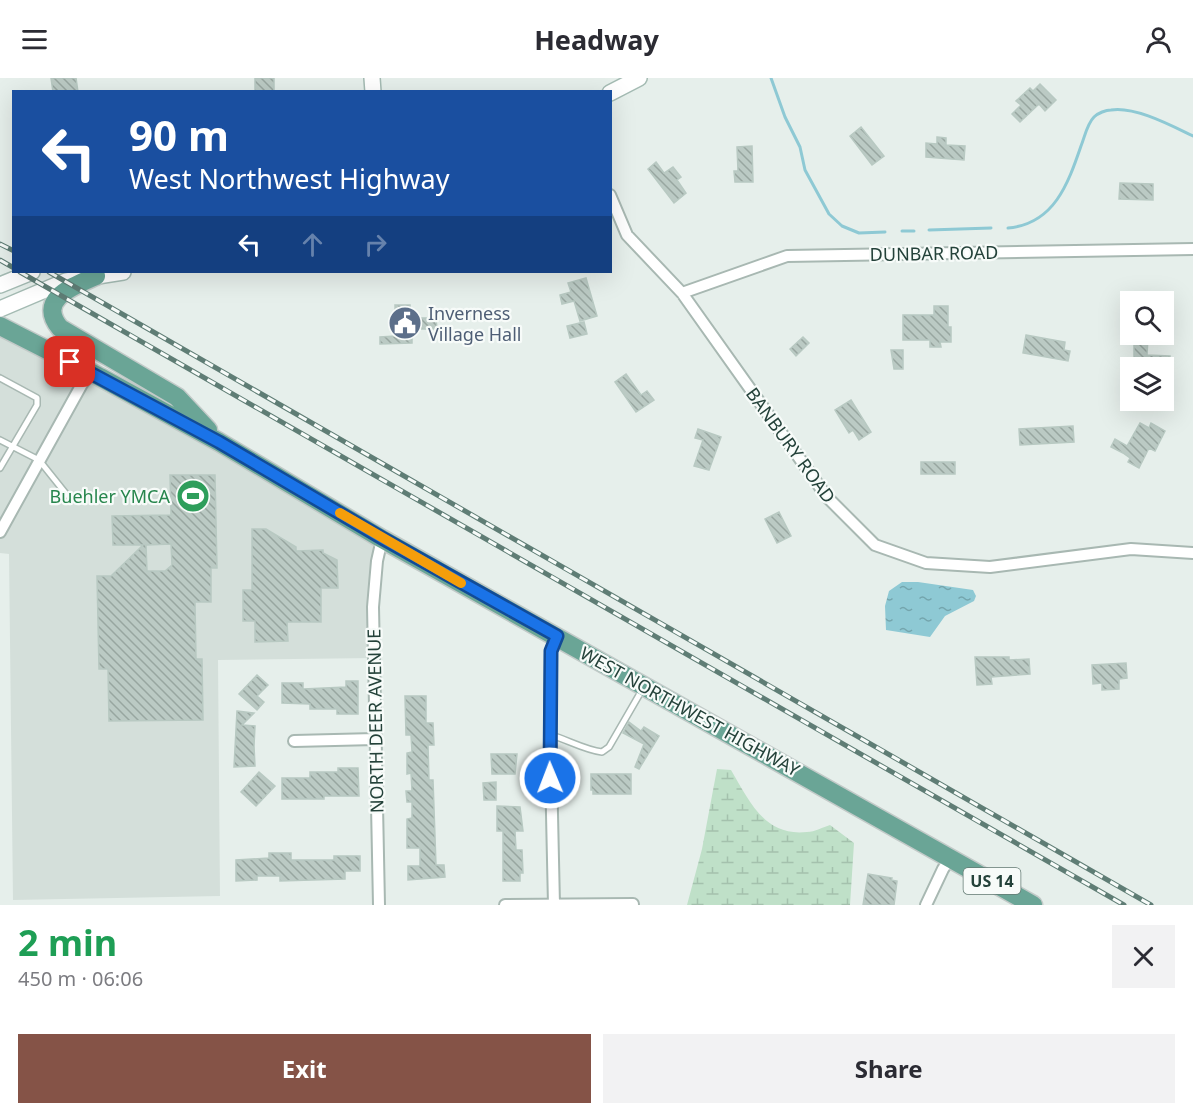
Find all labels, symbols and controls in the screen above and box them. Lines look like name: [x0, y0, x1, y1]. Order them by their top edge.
text: Headway: [534, 21, 659, 58]
icon: menu: [18, 23, 51, 56]
icon: person: [1142, 23, 1175, 56]
text: 90 m: [129, 106, 229, 163]
icon: left: [30, 114, 108, 192]
text: West Northwest Highway: [129, 160, 450, 197]
icon: left: [233, 228, 266, 261]
icon: ahead: [296, 228, 329, 261]
icon: right: [359, 228, 392, 261]
street label: DUNBAR ROAD: [870, 240, 998, 266]
map controls: [1120, 291, 1174, 411]
button: search: [1120, 291, 1174, 345]
place label: Inverness Village Hall: [428, 301, 521, 346]
public building icon: Inverness Village Hall: [387, 305, 423, 341]
pin: [44, 336, 95, 387]
icon: arrive: [53, 345, 86, 378]
button: layers: [1120, 357, 1174, 411]
street label: BANBURY ROAD: [741, 382, 841, 508]
sports icon: Buehler YMCA: [175, 478, 211, 514]
place label: Buehler YMCA: [50, 484, 170, 508]
street label: NORTH DEER AVENUE: [361, 629, 389, 813]
street label: WEST NORTHWEST HIGHWAY: [576, 641, 805, 782]
position arrow: [518, 746, 582, 810]
road number: US 14: [964, 868, 1020, 894]
text: 2 min: [18, 918, 117, 967]
button: close: [1112, 925, 1175, 988]
text: 450 m · 06:06: [18, 965, 143, 992]
button: Exit: [18, 1034, 591, 1103]
button: Share: [603, 1034, 1175, 1103]

